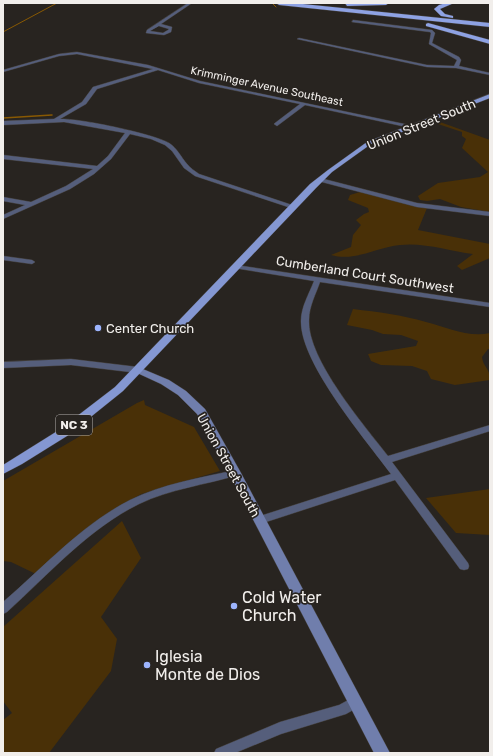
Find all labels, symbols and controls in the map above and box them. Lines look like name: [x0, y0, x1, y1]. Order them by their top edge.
street label: Krimminger Avenue Southeast: [189, 64, 345, 109]
street label: Union Street South: [365, 96, 478, 153]
street label: Cumberland Court Southwest: [275, 253, 455, 296]
place label: Center Church: [106, 321, 194, 336]
marker: Center Church: [93, 323, 103, 333]
street label: Union Street South: [194, 411, 263, 520]
road number: NC 3: [56, 415, 92, 435]
place label: Cold Water Church: [242, 588, 321, 625]
marker: Cold Water Church: [229, 601, 239, 611]
place label: Iglesia Monte de Dios: [155, 647, 260, 684]
marker: Iglesia Monte de Dios: [142, 660, 152, 670]

